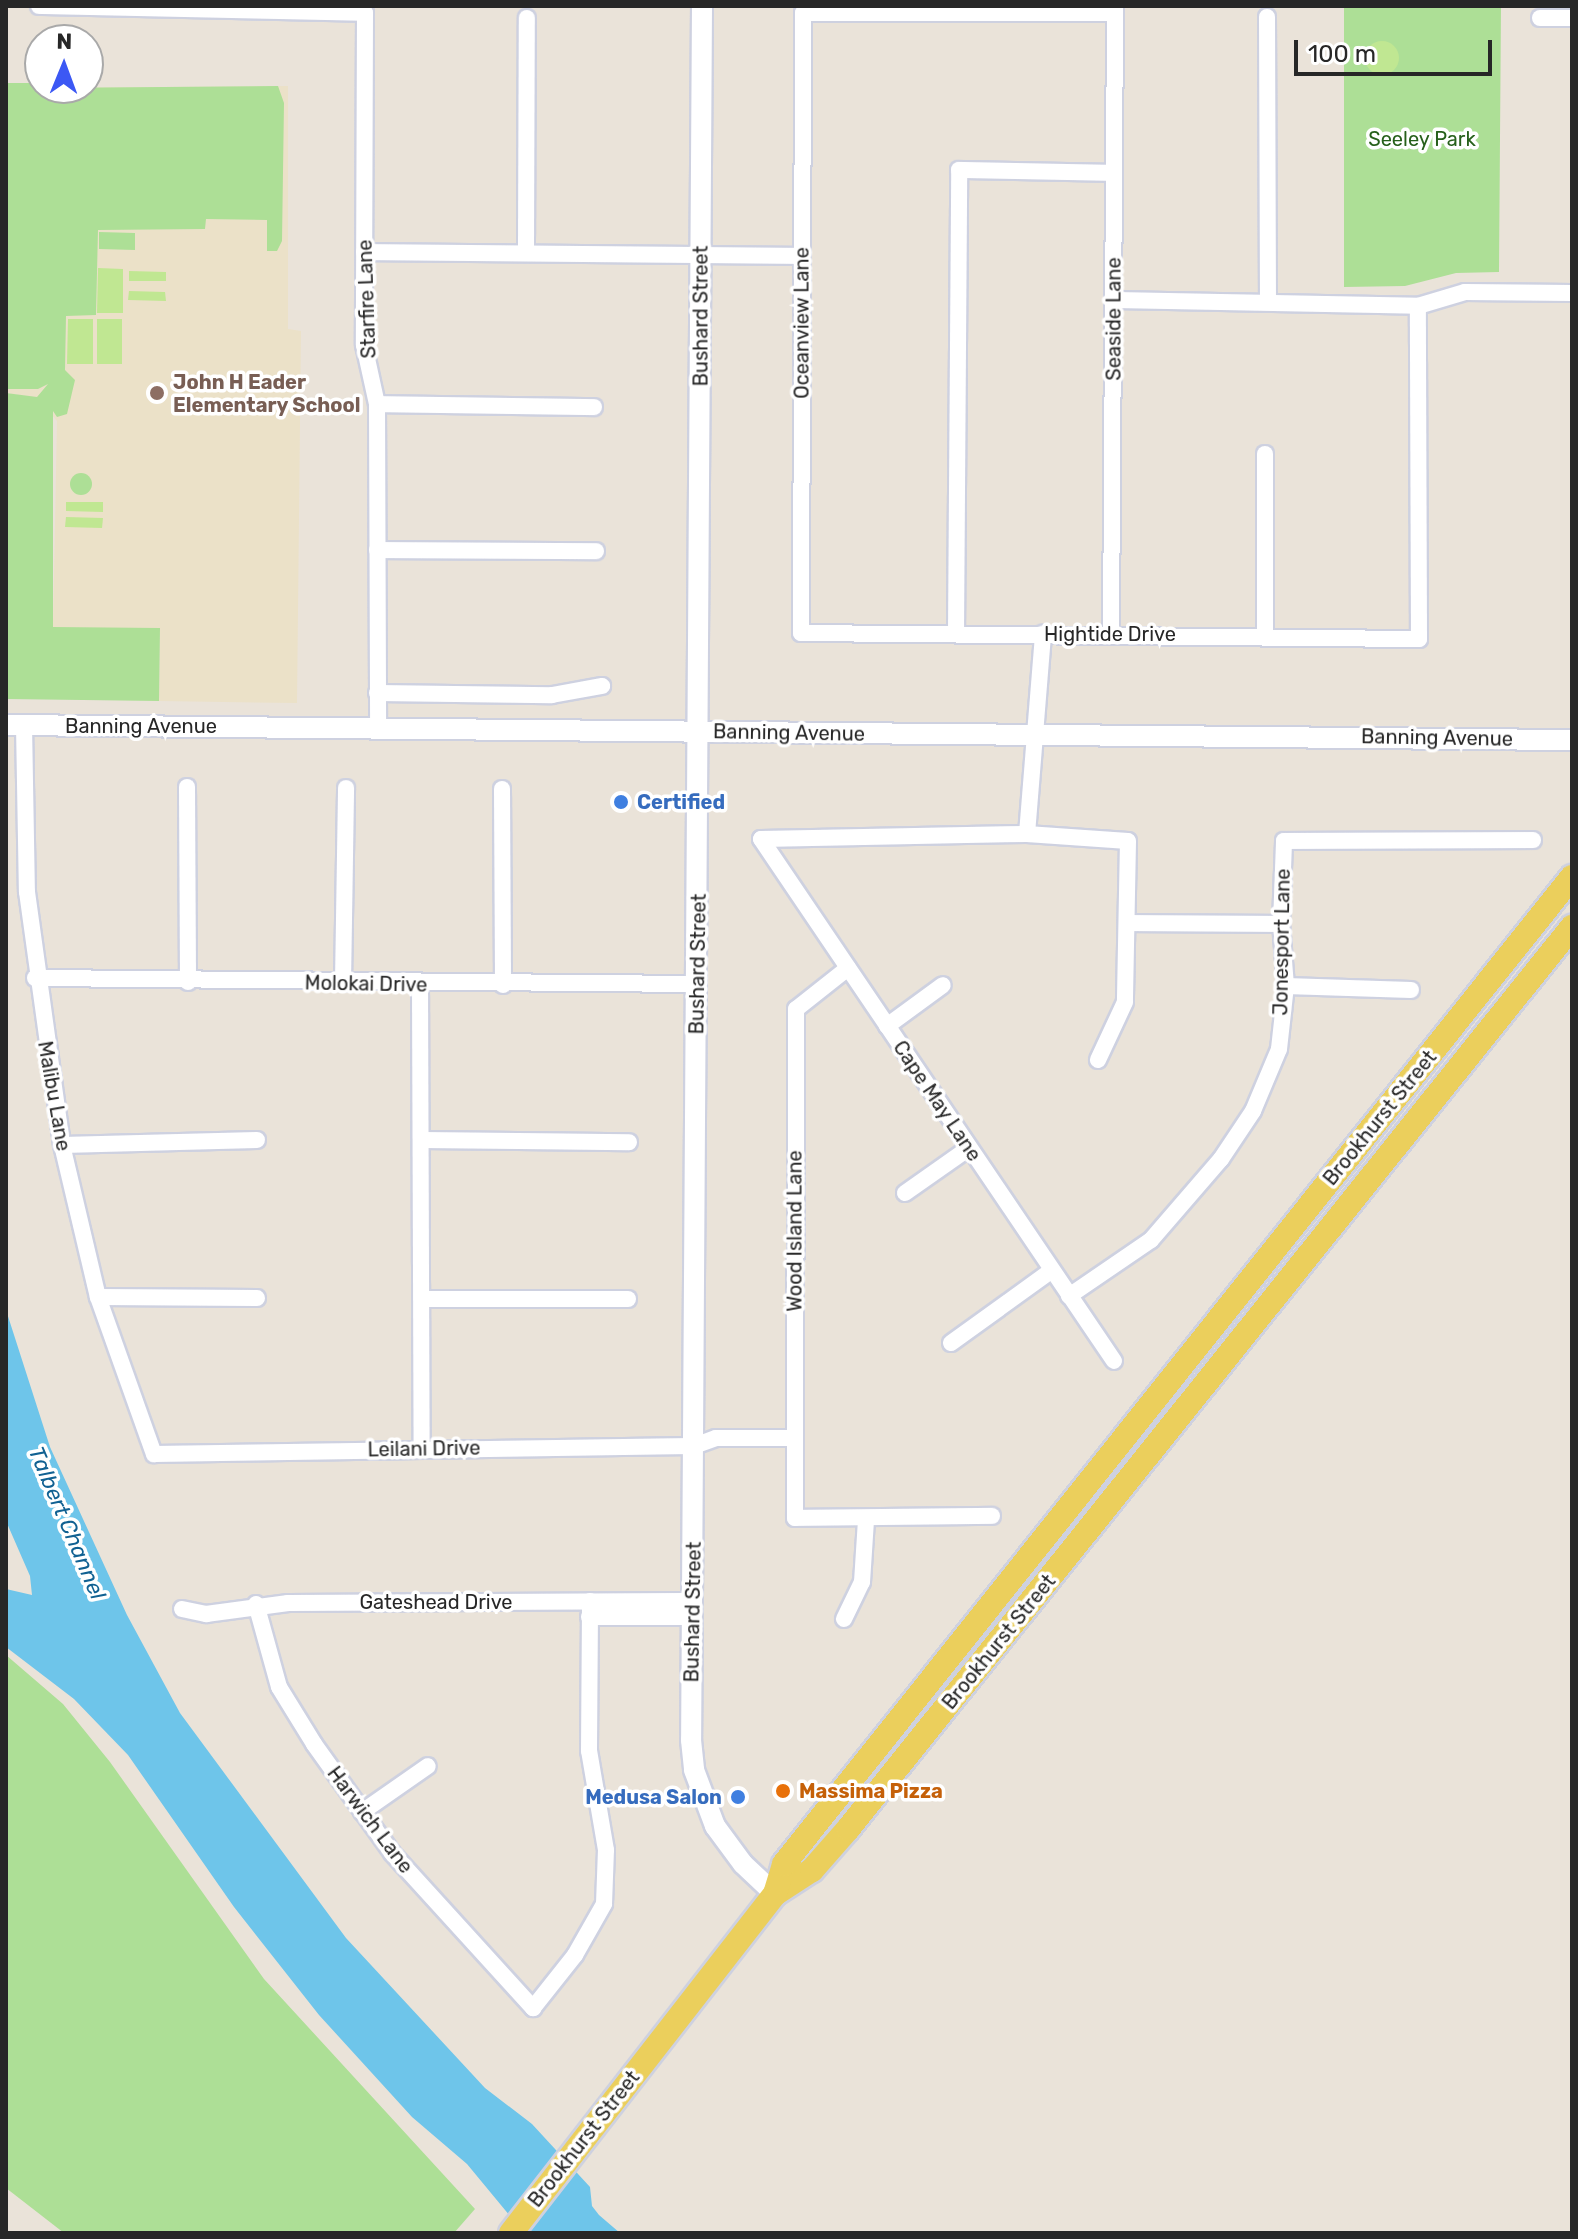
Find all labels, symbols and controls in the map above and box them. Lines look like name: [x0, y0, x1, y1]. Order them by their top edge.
north arrow: [24, 24, 104, 104]
scale bar: [1298, 24, 1496, 74]
text: N: [56, 28, 73, 55]
text: 100 m: [1308, 40, 1376, 68]
park label: Seeley Park: [1368, 127, 1476, 151]
street label: Starfire Lane: [353, 239, 381, 359]
street label: Bushard Street: [689, 246, 713, 386]
street label: Oceanview Lane: [790, 247, 814, 399]
street label: Seaside Lane: [1102, 257, 1126, 381]
place label: John H Eader Elementary School: [173, 370, 361, 417]
marker: John H Eader Elementary School: [148, 384, 166, 402]
street label: Hightide Drive: [1044, 622, 1176, 646]
street label: Banning Avenue: [65, 714, 217, 738]
street label: Banning Avenue: [713, 720, 865, 746]
street label: Banning Avenue: [1361, 725, 1513, 751]
place label: Certified: [637, 790, 725, 814]
marker: Certified: [612, 793, 630, 811]
street label: Jonesport Lane: [1269, 868, 1295, 1016]
street label: Bushard Street: [685, 893, 711, 1035]
street label: Molokai Drive: [304, 971, 428, 997]
street label: Cape May Lane: [888, 1036, 986, 1166]
street label: Malibu Lane: [33, 1039, 75, 1153]
street label: Brookhurst Street: [1318, 1046, 1442, 1190]
street label: Wood Island Lane: [783, 1150, 807, 1312]
street label: Leilani Drive: [367, 1436, 481, 1462]
water label: Talbert Channel: [23, 1442, 111, 1604]
street label: Bushard Street: [680, 1541, 706, 1683]
street label: Brookhurst Street: [937, 1570, 1061, 1714]
street label: Gateshead Drive: [359, 1590, 513, 1614]
street label: Harwich Lane: [322, 1762, 418, 1878]
place label: Massima Pizza: [799, 1779, 943, 1803]
marker: Massima Pizza: [774, 1782, 792, 1800]
place label: Medusa Salon: [585, 1785, 722, 1809]
marker: Medusa Salon: [729, 1788, 747, 1806]
street label: Brookhurst Street: [523, 2066, 645, 2212]

